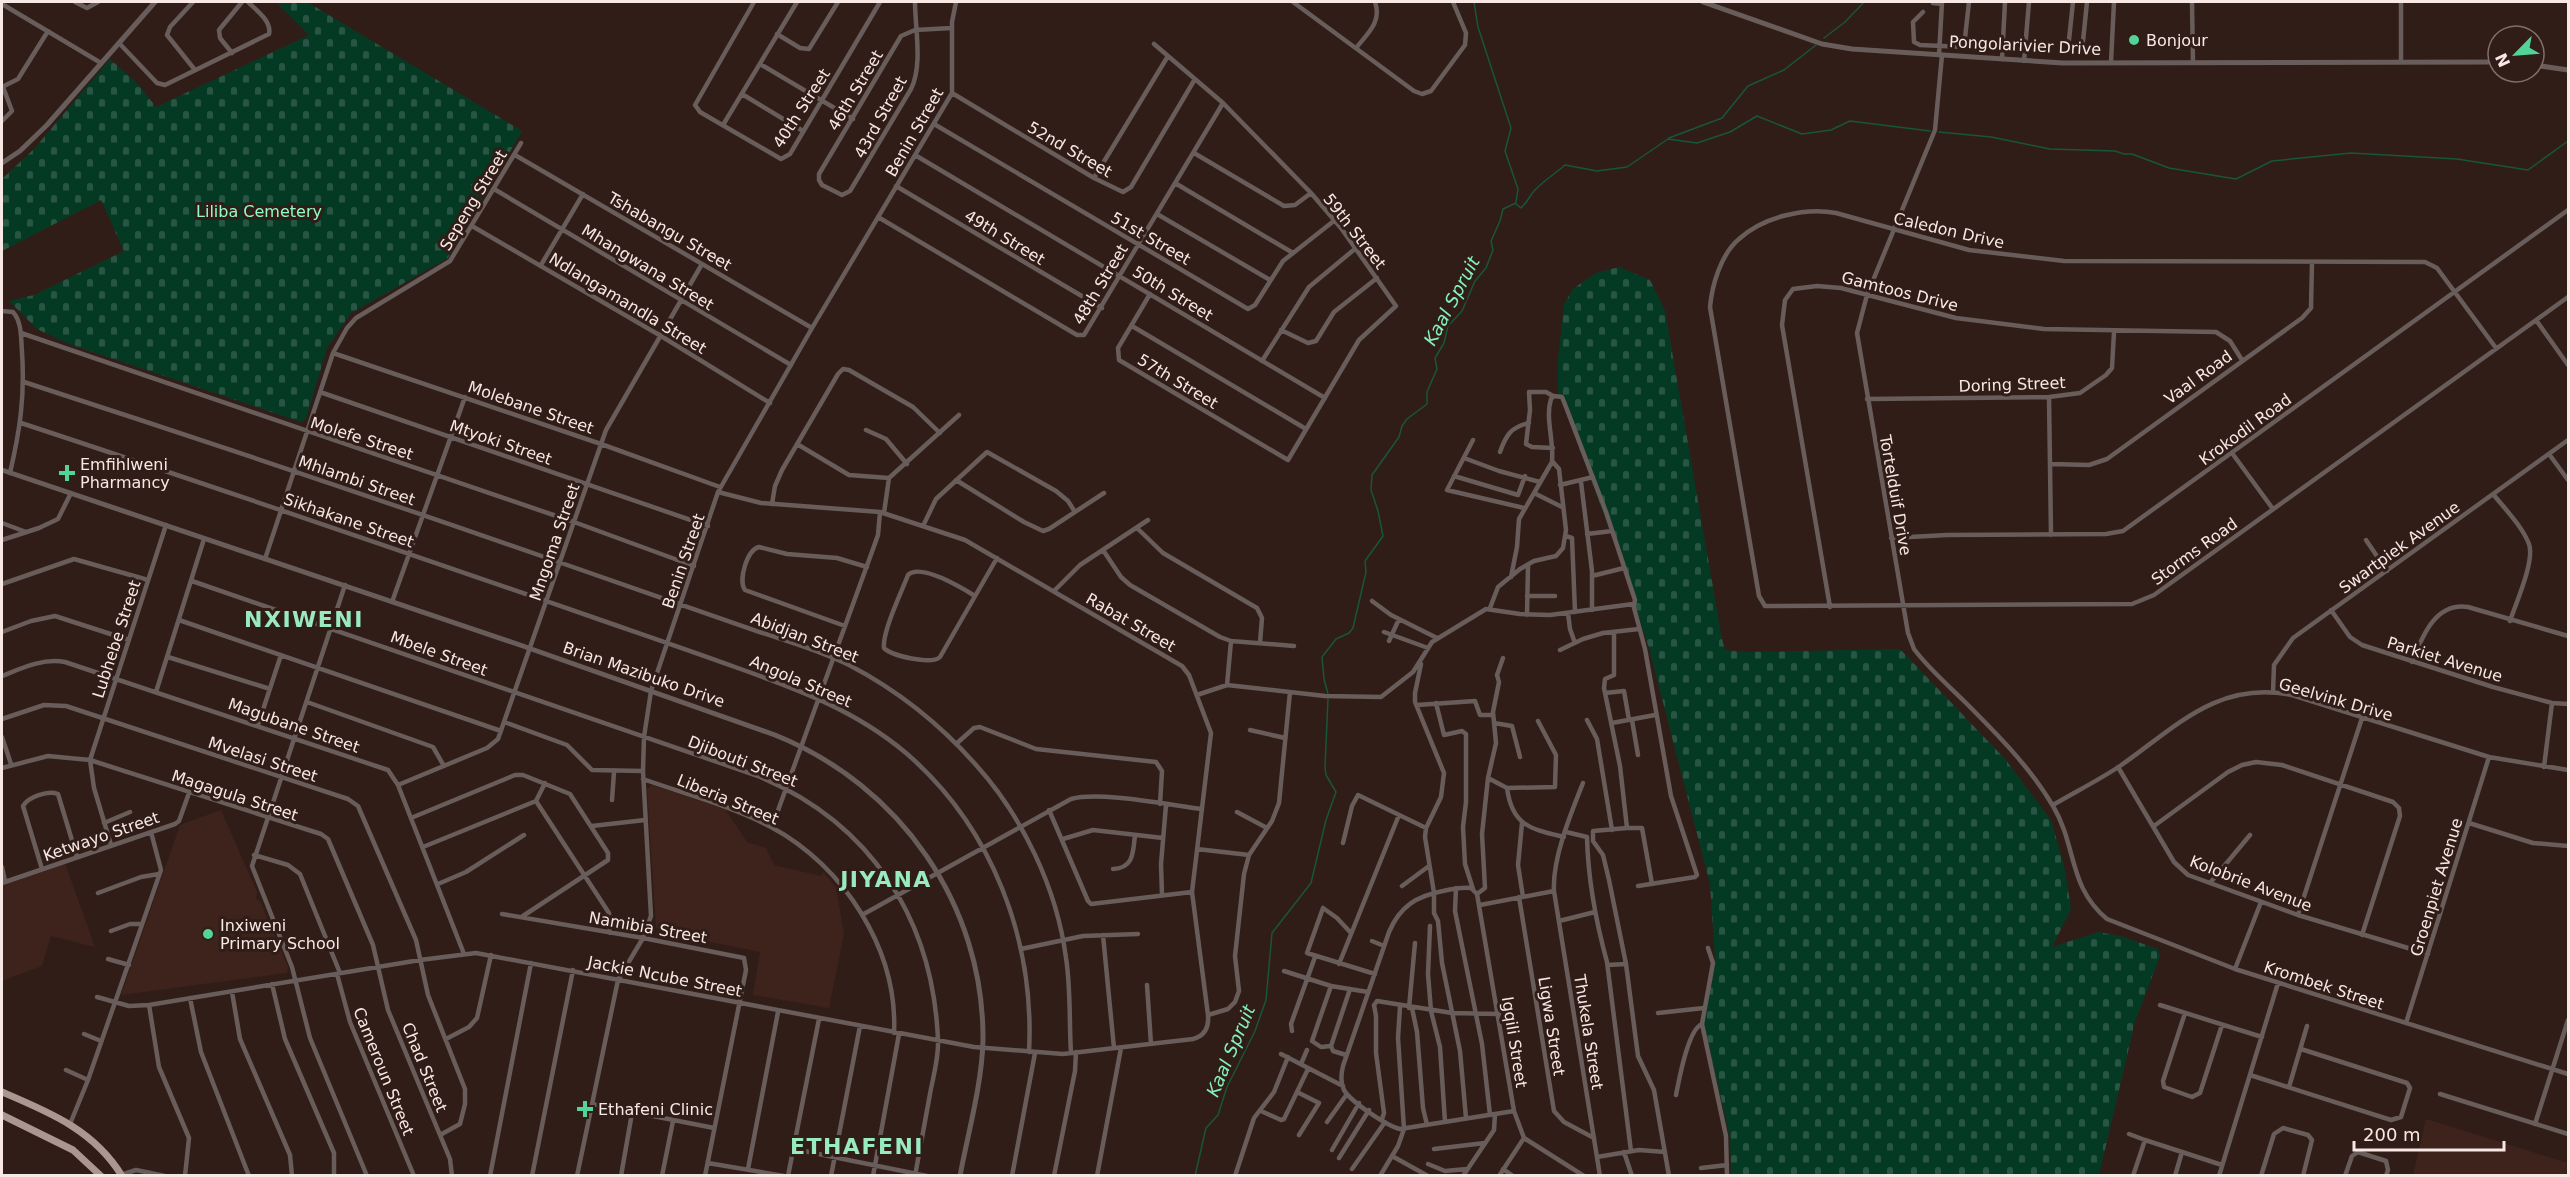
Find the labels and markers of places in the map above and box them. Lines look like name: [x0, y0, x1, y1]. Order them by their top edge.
place label: Bonjour: [2146, 31, 2208, 50]
marker: Bonjour: [2127, 33, 2141, 47]
place label: Emfihlweni Pharmancy: [80, 455, 170, 492]
marker: Emfihlweni Pharmancy: [58, 464, 76, 482]
place label: Inxiweni Primary School: [220, 916, 340, 953]
marker: Inxiweni Primary School: [201, 927, 215, 941]
marker: Ethafeni Clinic: [576, 1100, 594, 1118]
place label: Ethafeni Clinic: [598, 1100, 713, 1119]

